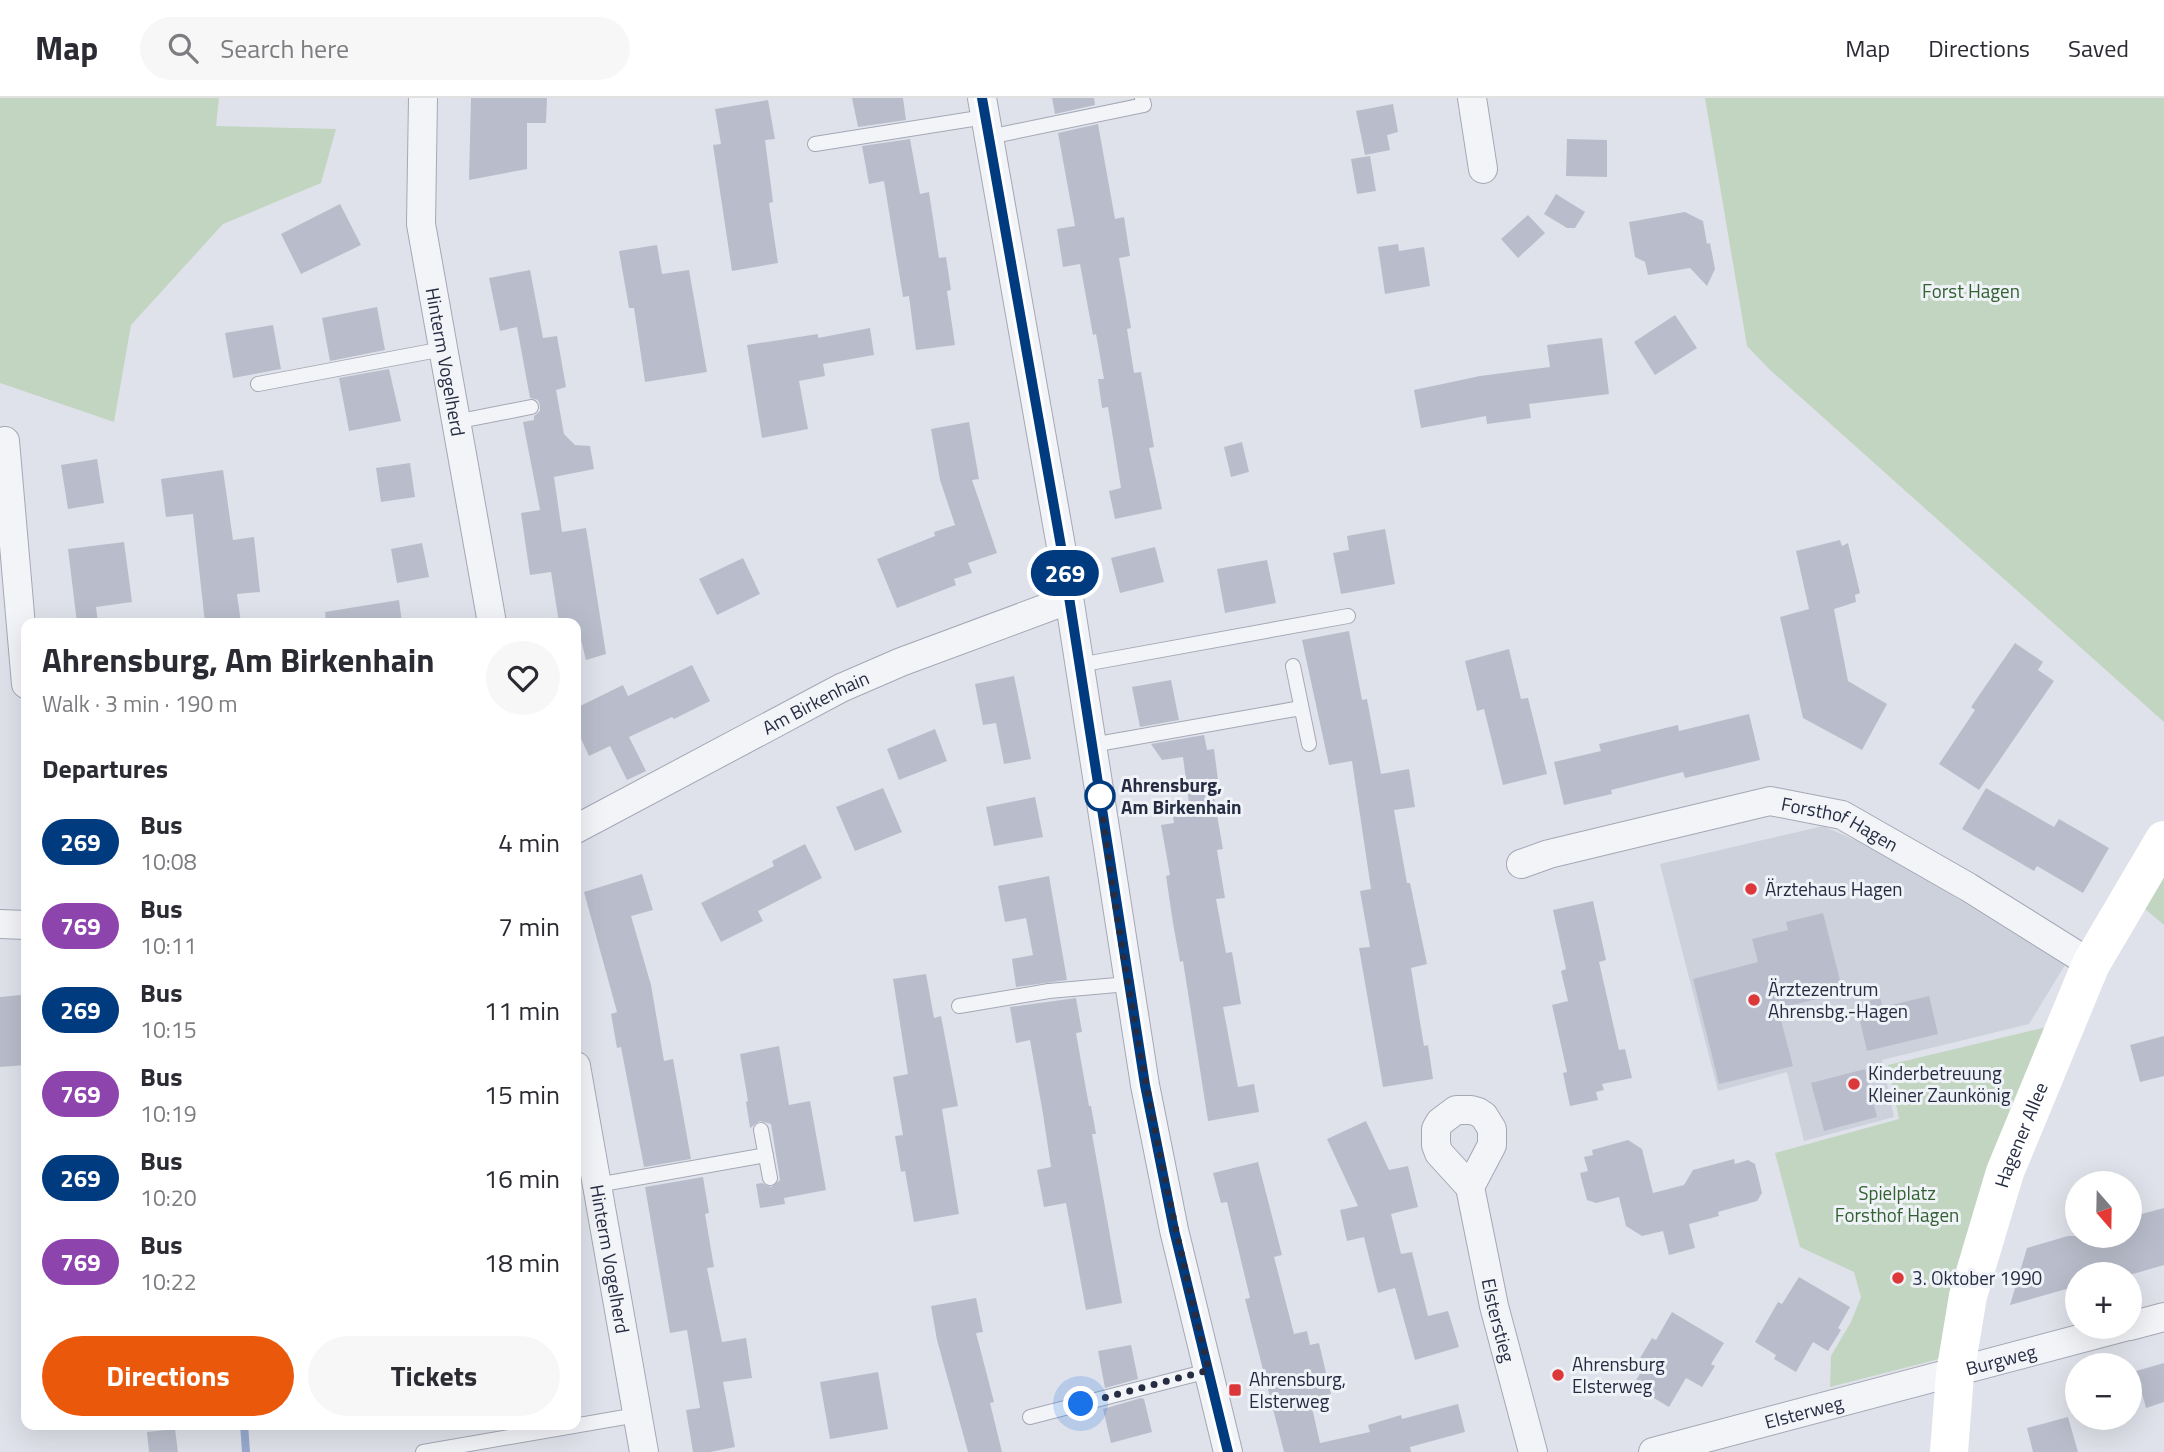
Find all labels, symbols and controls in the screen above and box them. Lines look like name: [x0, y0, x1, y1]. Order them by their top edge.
search box: [140, 17, 630, 80]
text: Map: [35, 23, 98, 73]
icon: search: [164, 29, 202, 67]
text: Search here: [220, 29, 349, 68]
text: Map: [1845, 30, 1890, 66]
text: Directions: [1928, 30, 2030, 66]
text: Saved: [2068, 30, 2129, 66]
park label: Forst Hagen: [1922, 276, 2020, 305]
street label: Hinterm Vogelherd: [419, 285, 473, 438]
line badge: 269: [1025, 550, 1105, 596]
text: 269: [1045, 555, 1085, 591]
text: Ahrensburg, Am Birkenhain: [42, 635, 434, 685]
button: heart: [486, 641, 560, 715]
street label: Am Birkenhain: [757, 663, 873, 741]
text: Walk · 3 min · 190 m: [42, 686, 238, 721]
text: Departures: [42, 749, 168, 788]
place label: Ahrensburg, Am Birkenhain: [1121, 770, 1242, 821]
marker: Ahrensburg, Am Birkenhain: [1085, 781, 1115, 811]
street label: Forsthof Hagen: [1779, 789, 1904, 858]
text: Bus: [140, 805, 182, 844]
text: 4 min: [498, 823, 560, 862]
text: 269: [60, 824, 101, 860]
text: 10:08: [140, 844, 197, 879]
place label: Ärztehaus Hagen: [1765, 874, 1903, 903]
marker: Ärztehaus Hagen: [1743, 881, 1759, 897]
text: Bus: [140, 889, 182, 928]
text: 7 min: [498, 907, 560, 946]
text: 769: [60, 908, 101, 944]
text: 10:11: [140, 928, 197, 963]
text: Bus: [140, 973, 182, 1012]
place label: Ärztezentrum Ahrensbg.-Hagen: [1768, 974, 1908, 1025]
text: 11 min: [484, 991, 560, 1030]
text: 269: [60, 992, 101, 1028]
marker: Ärztezentrum Ahrensbg.-Hagen: [1746, 992, 1762, 1008]
text: 10:15: [140, 1012, 197, 1047]
text: Bus: [140, 1057, 182, 1096]
place label: Kinderbetreuung Kleiner Zaunkönig: [1868, 1058, 2011, 1109]
text: 15 min: [484, 1075, 560, 1114]
text: 769: [60, 1076, 101, 1112]
marker: Kinderbetreuung Kleiner Zaunkönig: [1846, 1076, 1862, 1092]
street label: Hagener Allee: [1986, 1077, 2055, 1191]
text: 10:19: [140, 1096, 197, 1131]
text: Bus: [140, 1141, 182, 1180]
text: 16 min: [484, 1159, 560, 1198]
text: 269: [60, 1160, 101, 1196]
north arrow: [2065, 1171, 2142, 1248]
map controls: [2065, 1171, 2142, 1430]
park label: Spielplatz Forsthof Hagen: [1835, 1178, 1959, 1229]
text: 10:20: [140, 1180, 197, 1215]
street label: Hinterm Vogelherd: [583, 1182, 638, 1336]
text: Bus: [140, 1225, 182, 1264]
text: 18 min: [484, 1243, 560, 1282]
text: 769: [60, 1244, 101, 1280]
button: +: [2065, 1262, 2142, 1339]
place label: 3. Oktober 1990: [1912, 1263, 2042, 1292]
text: 10:22: [140, 1264, 197, 1299]
marker: 3. Oktober 1990: [1890, 1270, 1906, 1286]
street label: Elsterstieg: [1475, 1276, 1523, 1366]
button: Directions: [42, 1336, 294, 1416]
button: Tickets: [308, 1336, 560, 1416]
street label: Burgweg: [1962, 1336, 2039, 1382]
place label: Ahrensburg Elsterweg: [1572, 1349, 1665, 1400]
button: −: [2065, 1353, 2142, 1430]
place label: Ahrensburg, Elsterweg: [1249, 1364, 1346, 1415]
marker: Ahrensburg Elsterweg: [1550, 1367, 1566, 1383]
marker: Ahrensburg, Elsterweg: [1227, 1382, 1243, 1398]
your location: [1063, 1386, 1098, 1421]
street label: Elsterweg: [1761, 1387, 1846, 1436]

